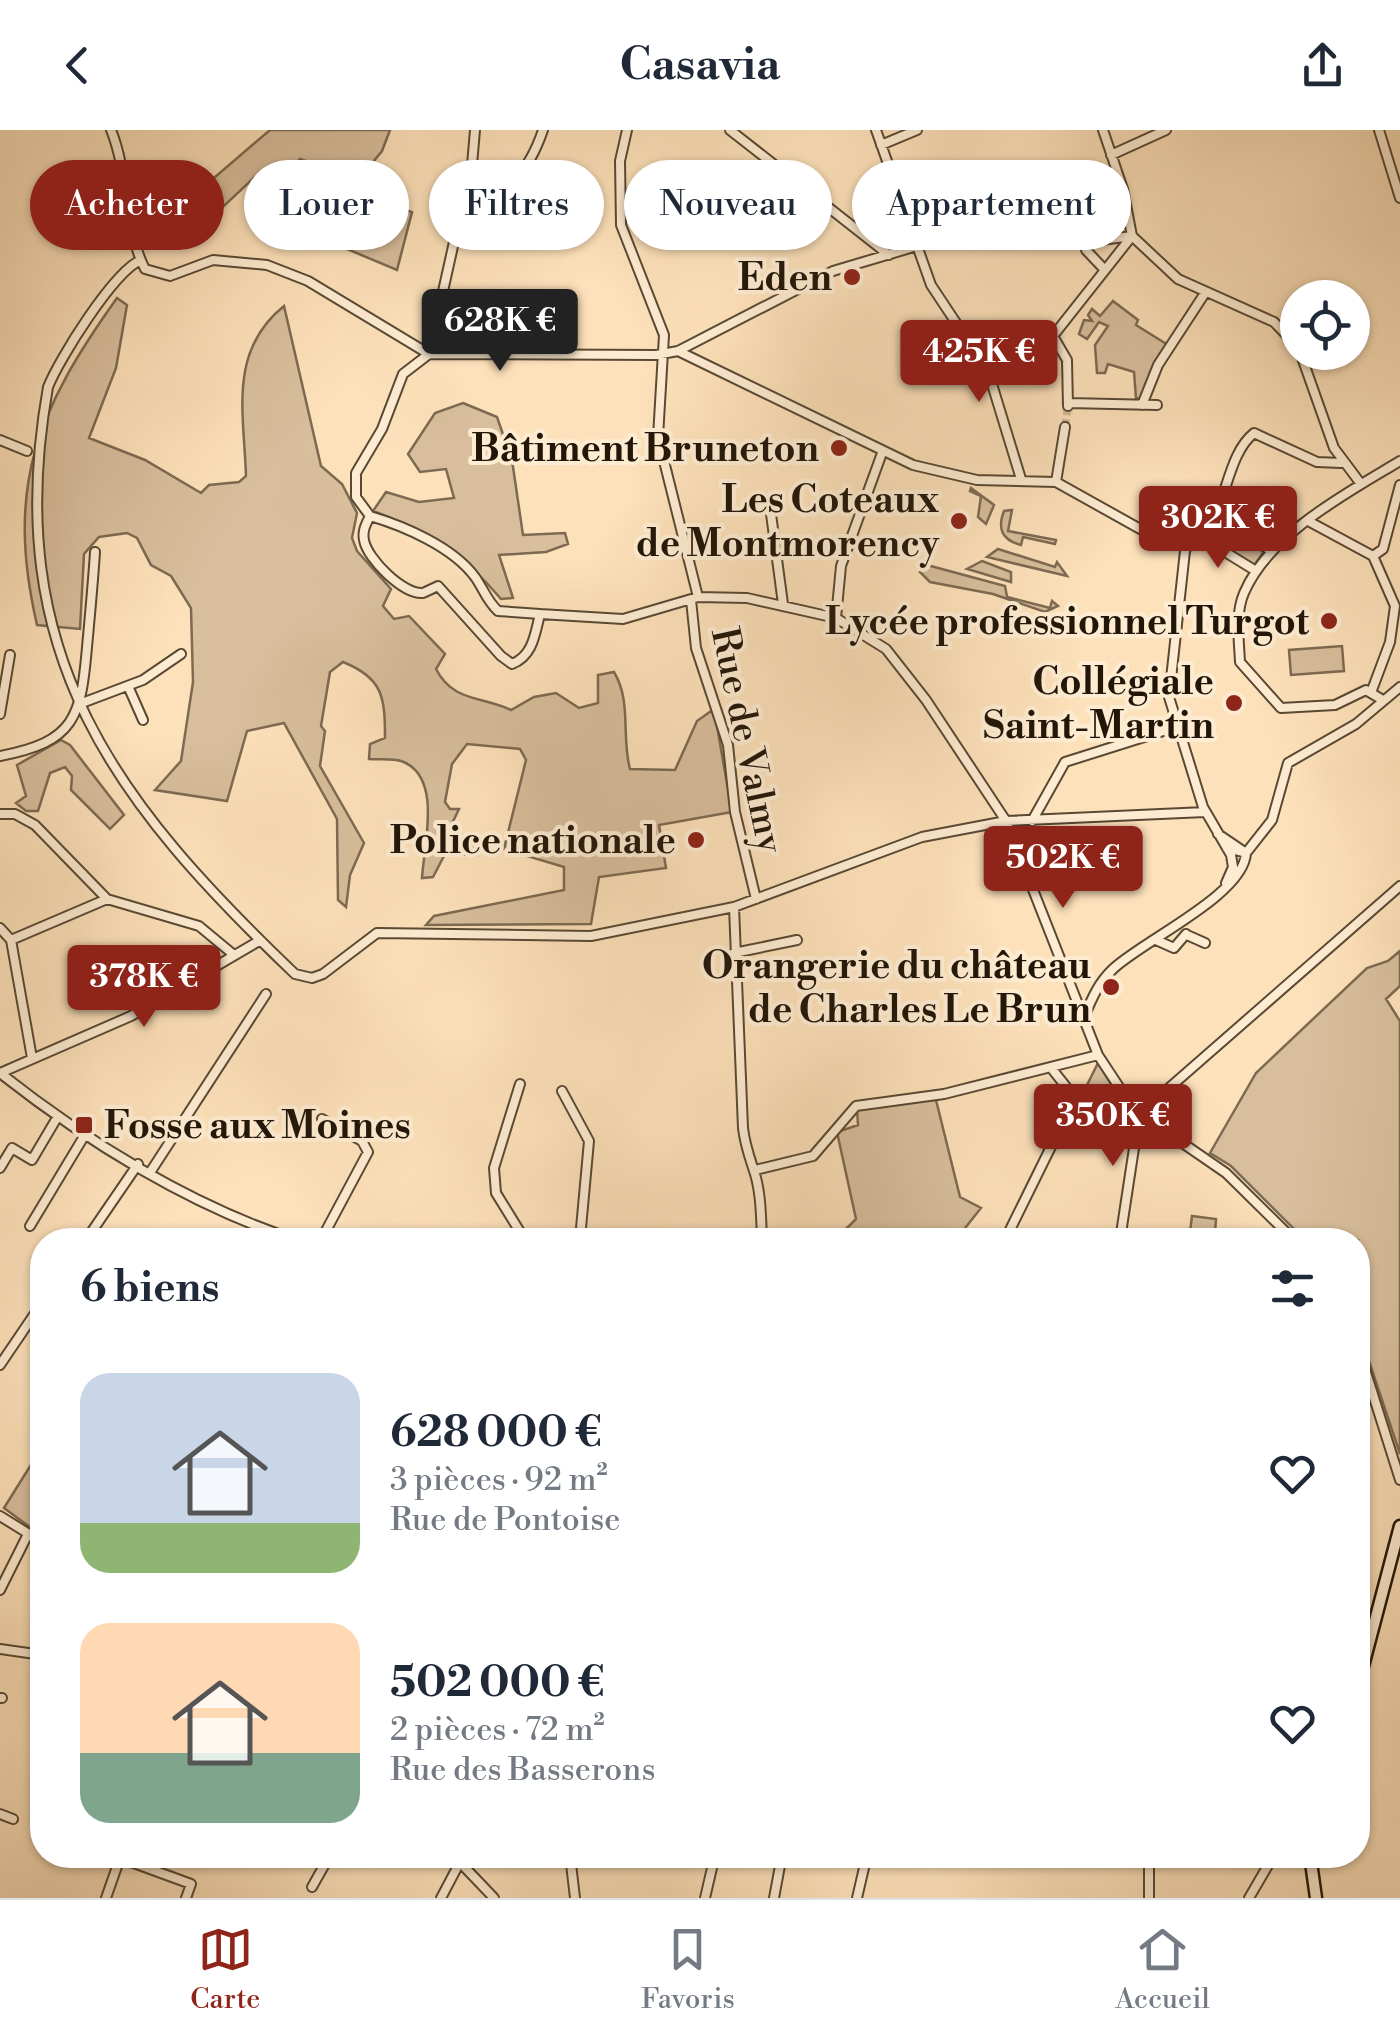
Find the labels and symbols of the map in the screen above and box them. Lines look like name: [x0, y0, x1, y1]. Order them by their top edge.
place label: Eden: [738, 255, 832, 302]
marker: Eden: [841, 266, 863, 288]
pin: 628K €: [419, 289, 581, 374]
pin: 425K €: [898, 320, 1060, 405]
place label: Bâtiment Bruneton: [471, 426, 819, 473]
marker: Bâtiment Bruneton: [828, 437, 850, 459]
place label: Les Coteaux de Montmorency: [636, 477, 940, 568]
pin: 302K €: [1137, 486, 1299, 571]
marker: Les Coteaux de Montmorency: [948, 510, 970, 532]
place label: Lycée professionnel Turgot: [825, 599, 1310, 646]
marker: Lycée professionnel Turgot: [1318, 610, 1340, 632]
street label: Rue de Valmy: [700, 623, 793, 858]
place label: Collégiale Saint-Martin: [983, 659, 1214, 750]
marker: Collégiale Saint-Martin: [1223, 692, 1245, 714]
place label: Police nationale: [390, 818, 676, 865]
pin: 502K €: [982, 826, 1144, 911]
marker: Police nationale: [685, 829, 707, 851]
place label: Orangerie du château de Charles Le Brun: [702, 943, 1091, 1034]
pin: 378K €: [63, 945, 225, 1030]
marker: Orangerie du château de Charles Le Brun: [1100, 976, 1122, 998]
pin: 350K €: [1032, 1084, 1194, 1169]
place label: Fosse aux Moines: [104, 1103, 411, 1150]
marker: Fosse aux Moines: [73, 1114, 95, 1136]

